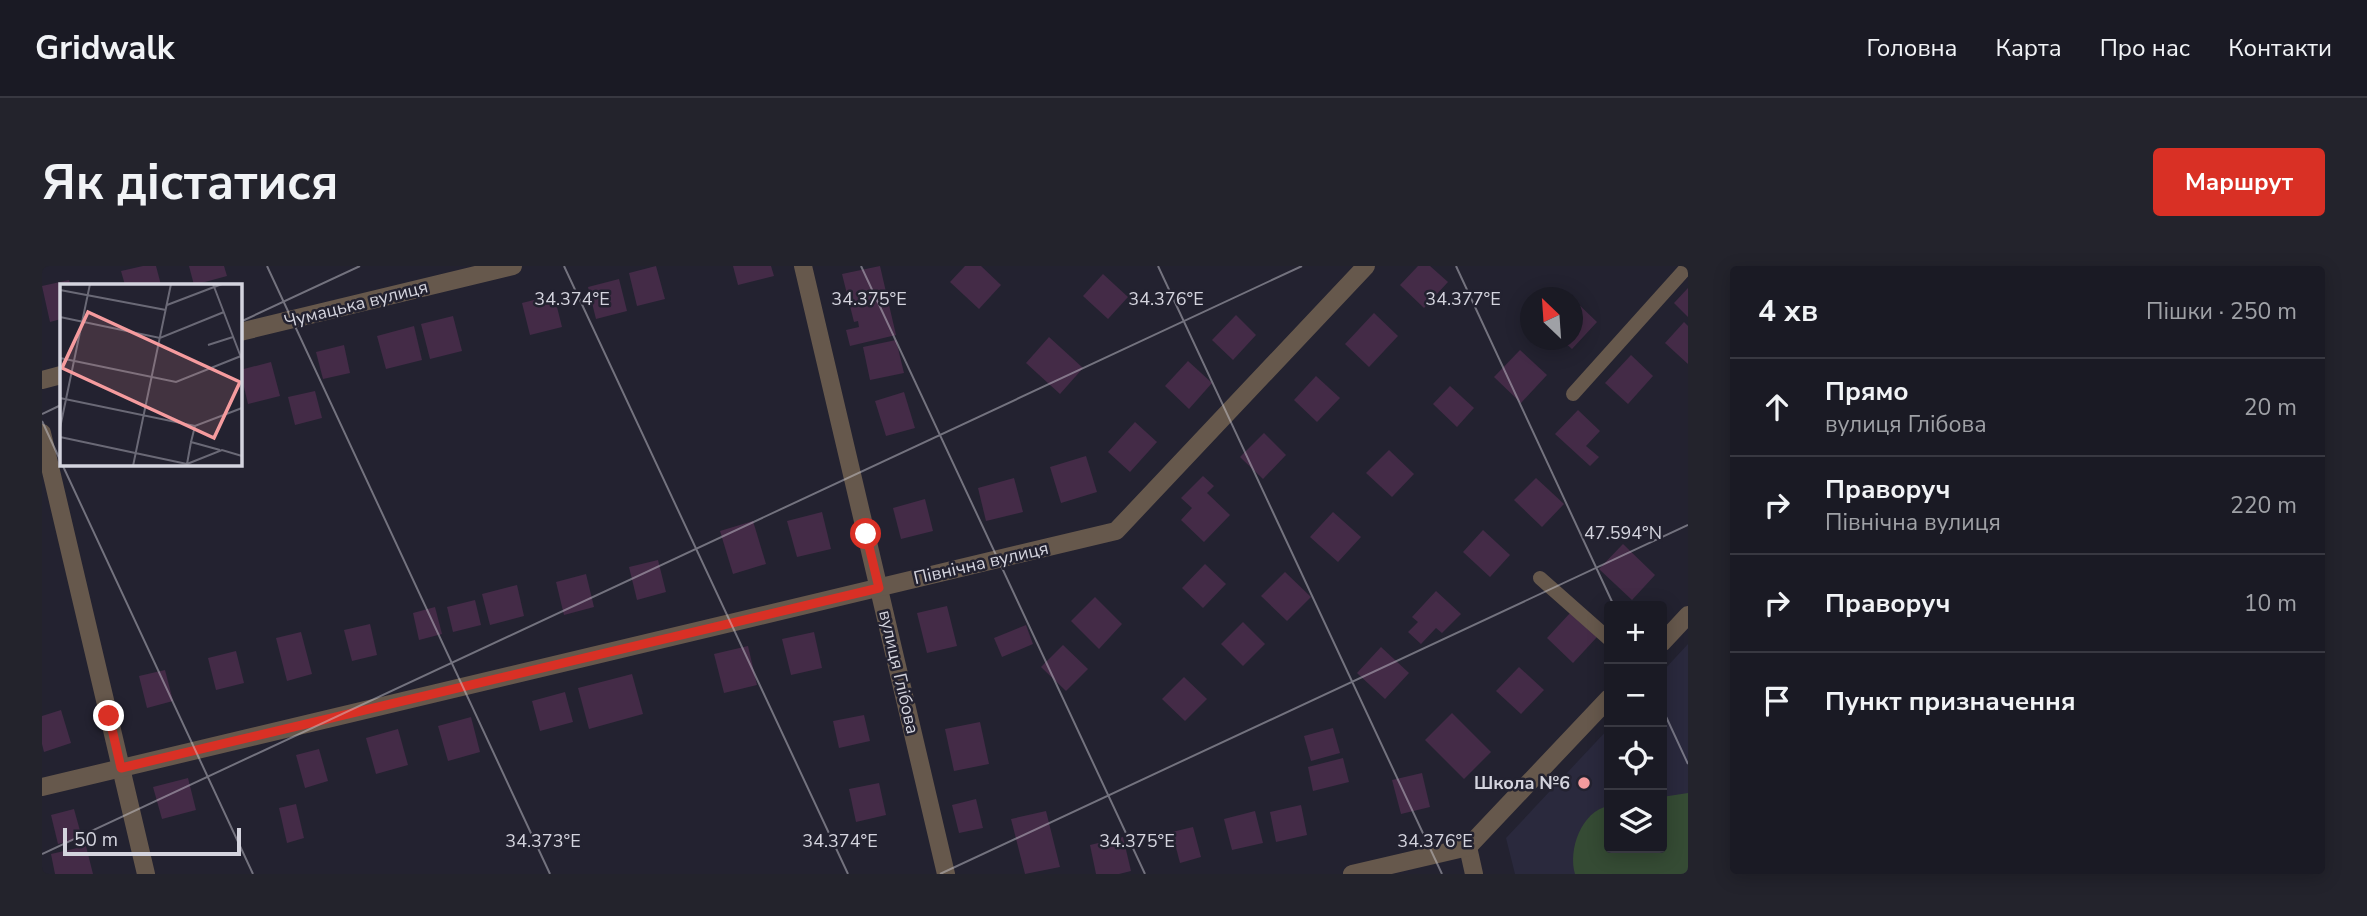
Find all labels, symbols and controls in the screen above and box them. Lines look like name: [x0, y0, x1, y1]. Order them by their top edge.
text: Gridwalk: [35, 26, 175, 71]
text: Головна: [1867, 32, 1958, 64]
text: Карта: [1996, 32, 2062, 64]
text: Про нас: [2100, 32, 2190, 64]
text: Контакти: [2228, 32, 2332, 64]
button: Маршрут: [2153, 148, 2325, 216]
text: Як дістатися: [42, 149, 338, 216]
street label: Чумацька вулиця: [282, 275, 430, 333]
inset map: [60, 284, 242, 466]
text: 34.374°E: [534, 287, 610, 311]
text: 34.375°E: [831, 287, 907, 311]
text: 34.376°E: [1128, 287, 1204, 311]
text: 34.377°E: [1425, 287, 1501, 311]
north arrow: [1520, 287, 1583, 350]
text: 4 хв: [1758, 291, 1818, 332]
text: Пішки · 250 m: [2146, 296, 2297, 327]
text: Прямо: [1825, 374, 1909, 409]
icon: ahead: [1758, 388, 1796, 426]
text: 20 m: [2244, 392, 2297, 423]
text: вулиця Глібова: [1825, 409, 1987, 440]
text: Праворуч: [1825, 472, 1950, 507]
icon: right: [1758, 486, 1796, 524]
text: 220 m: [2230, 490, 2297, 521]
text: Північна вулиця: [1825, 507, 2001, 538]
route start: [850, 518, 881, 549]
text: 47.594°N: [1584, 521, 1662, 545]
street label: Північна вулиця: [911, 536, 1051, 590]
icon: right: [1758, 584, 1796, 622]
text: Праворуч: [1825, 586, 1950, 621]
text: 10 m: [2244, 588, 2297, 619]
map controls: [1604, 601, 1667, 853]
button: +: [1604, 601, 1667, 664]
street label: вулиця Глібова: [873, 608, 925, 736]
button: −: [1604, 664, 1667, 727]
icon: arrive: [1758, 682, 1796, 720]
text: Пункт призначення: [1825, 684, 2076, 719]
route end: [93, 700, 124, 731]
button: locate: [1604, 727, 1667, 790]
place label: Школа №6: [1474, 771, 1570, 795]
marker: Школа №6: [1576, 775, 1592, 791]
button: layers: [1604, 790, 1667, 853]
scale bar: [63, 825, 242, 857]
text: 50 m: [74, 827, 118, 853]
text: 34.373°E: [505, 829, 581, 853]
text: 34.374°E: [802, 829, 878, 853]
text: 34.375°E: [1099, 829, 1175, 853]
text: 34.376°E: [1397, 829, 1473, 853]

